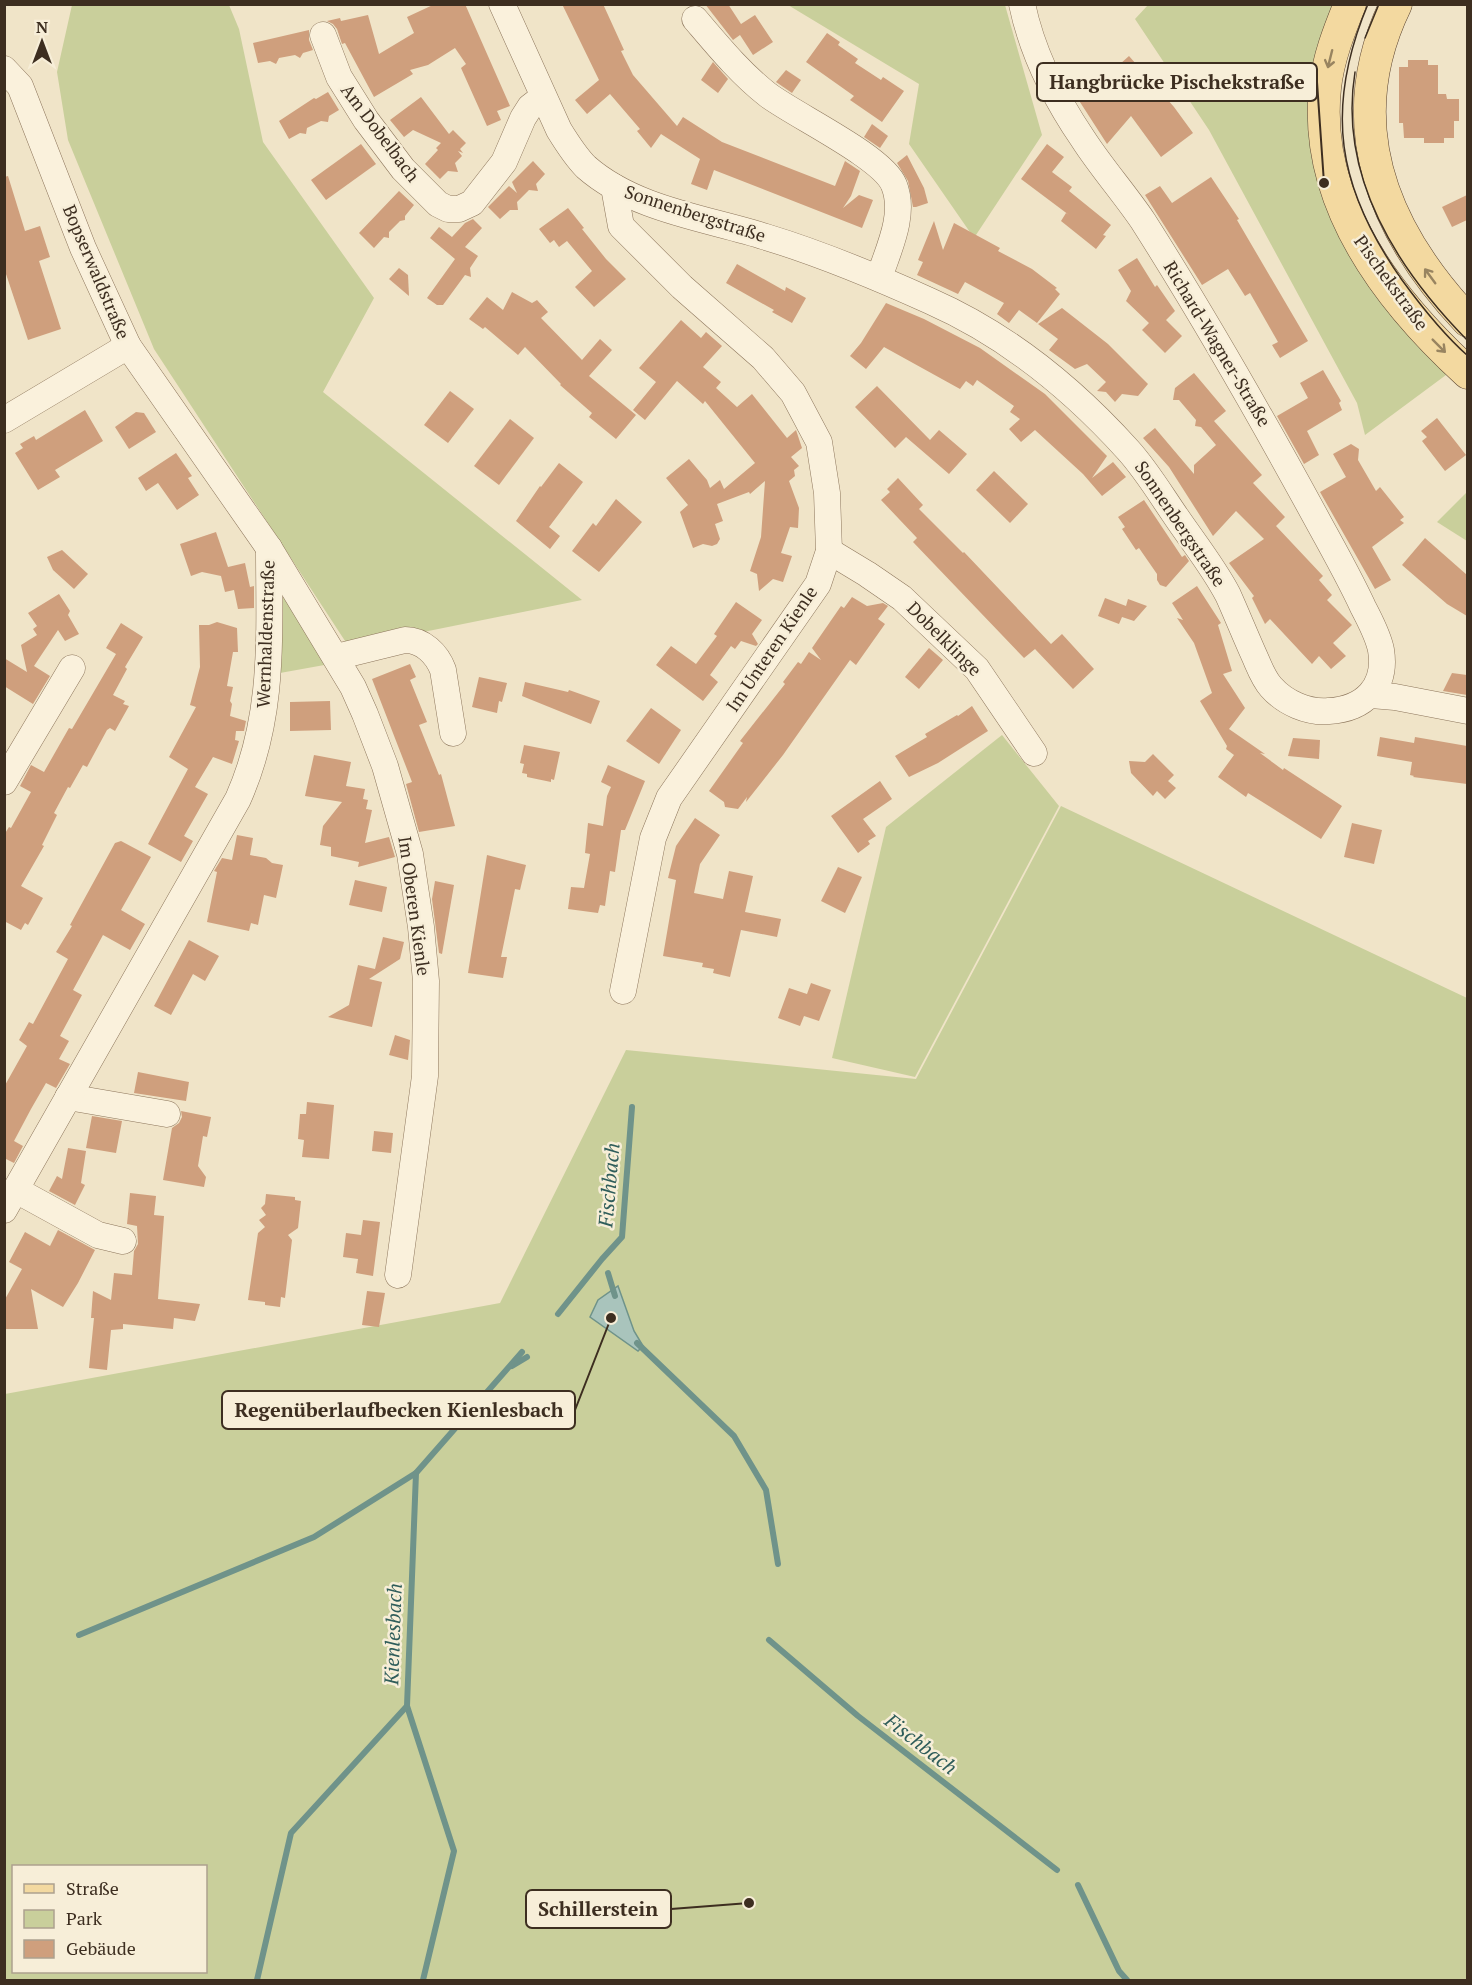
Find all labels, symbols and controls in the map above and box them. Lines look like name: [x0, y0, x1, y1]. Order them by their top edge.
north arrow: [12, 12, 72, 72]
text: N: [36, 16, 48, 38]
one-way arrow: [1324, 50, 1336, 69]
callout: Hangbrücke Pischekstraße: [1037, 63, 1317, 101]
text: Hangbrücke Pischekstraße: [1049, 68, 1305, 95]
street label: Am Dobelbach: [336, 78, 426, 187]
street label: Sonnenbergstraße: [622, 179, 769, 247]
street label: Bopserwaldstraße: [58, 201, 136, 342]
street label: Pischekstraße: [1349, 230, 1435, 335]
street label: Richard-Wagner-Straße: [1159, 256, 1277, 431]
one-way arrow: [1424, 269, 1437, 285]
one-way arrow: [1432, 339, 1447, 354]
street label: Sonnenbergstraße: [1130, 456, 1232, 591]
street label: Wernhaldenstraße: [250, 560, 280, 708]
street label: Im Unteren Kienle: [720, 581, 822, 716]
street label: Dobelklinge: [902, 596, 987, 681]
street label: Im Oberen Kienle: [393, 835, 437, 977]
water label: Fischbach: [591, 1142, 626, 1229]
callout: Regenüberlaufbecken Kienlesbach: [222, 1391, 575, 1429]
text: Regenüberlaufbecken Kienlesbach: [234, 1396, 564, 1423]
water label: Kienlesbach: [377, 1583, 408, 1686]
water label: Fischbach: [879, 1706, 963, 1780]
legend: [12, 1865, 207, 1973]
text: Straße: [66, 1876, 119, 1900]
callout: Schillerstein: [526, 1890, 671, 1928]
text: Schillerstein: [538, 1895, 658, 1922]
text: Park: [66, 1906, 103, 1930]
text: Gebäude: [66, 1936, 136, 1960]

